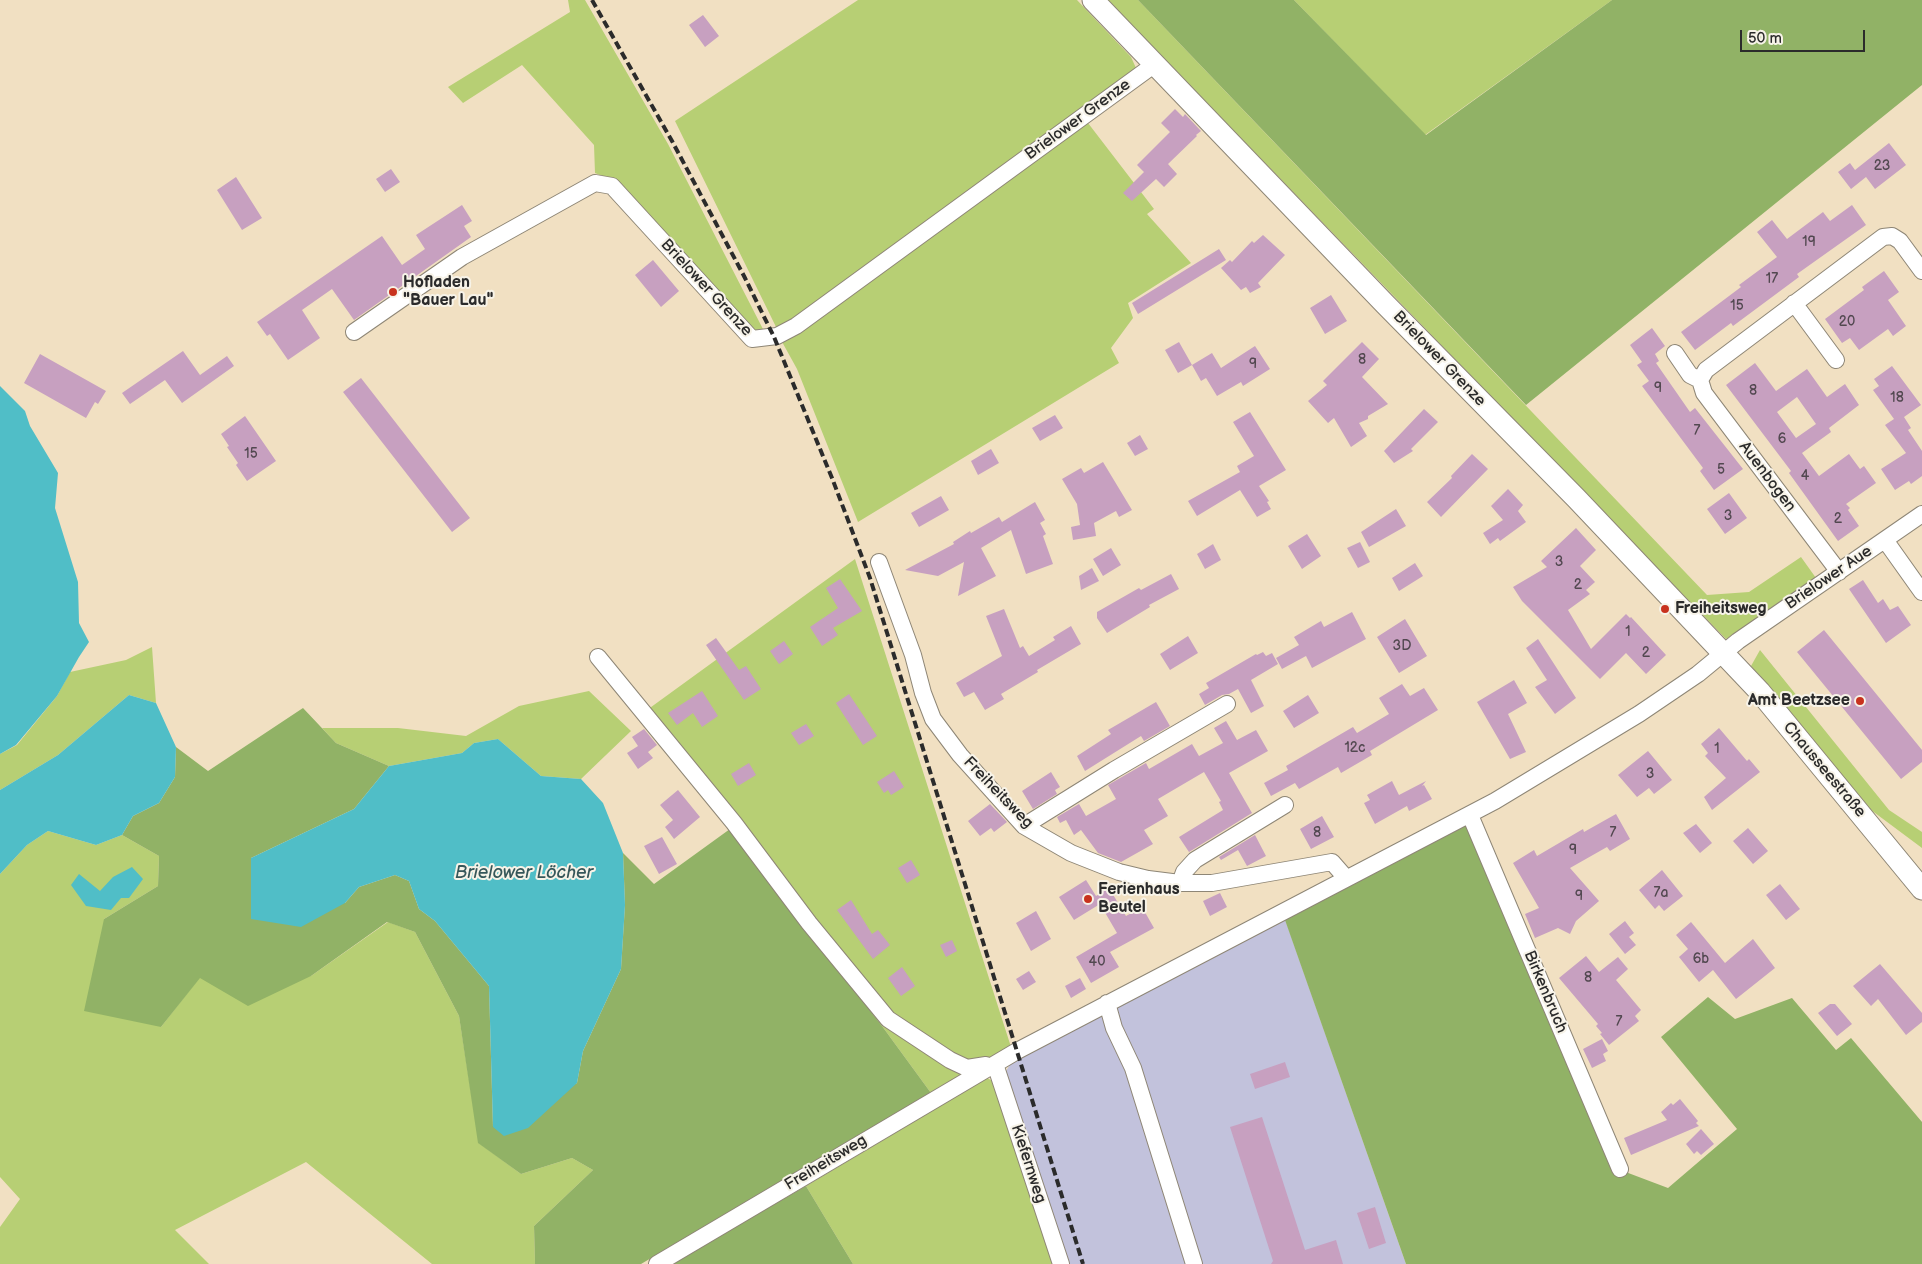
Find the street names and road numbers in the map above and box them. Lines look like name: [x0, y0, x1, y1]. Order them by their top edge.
street label: Brielower Grenze: [1022, 75, 1134, 165]
street label: Brielower Grenze: [656, 236, 756, 340]
street label: Brielower Grenze: [1389, 307, 1489, 411]
street label: Auenbogen: [1734, 438, 1800, 516]
street label: Brielower Aue: [1782, 542, 1876, 614]
street label: Chausseestraße: [1778, 718, 1870, 822]
street label: Freiheitsweg: [959, 753, 1037, 833]
street label: Birkenbruch: [1519, 948, 1571, 1036]
street label: Kiefernweg: [1006, 1122, 1050, 1206]
street label: Freiheitsweg: [782, 1131, 870, 1195]

